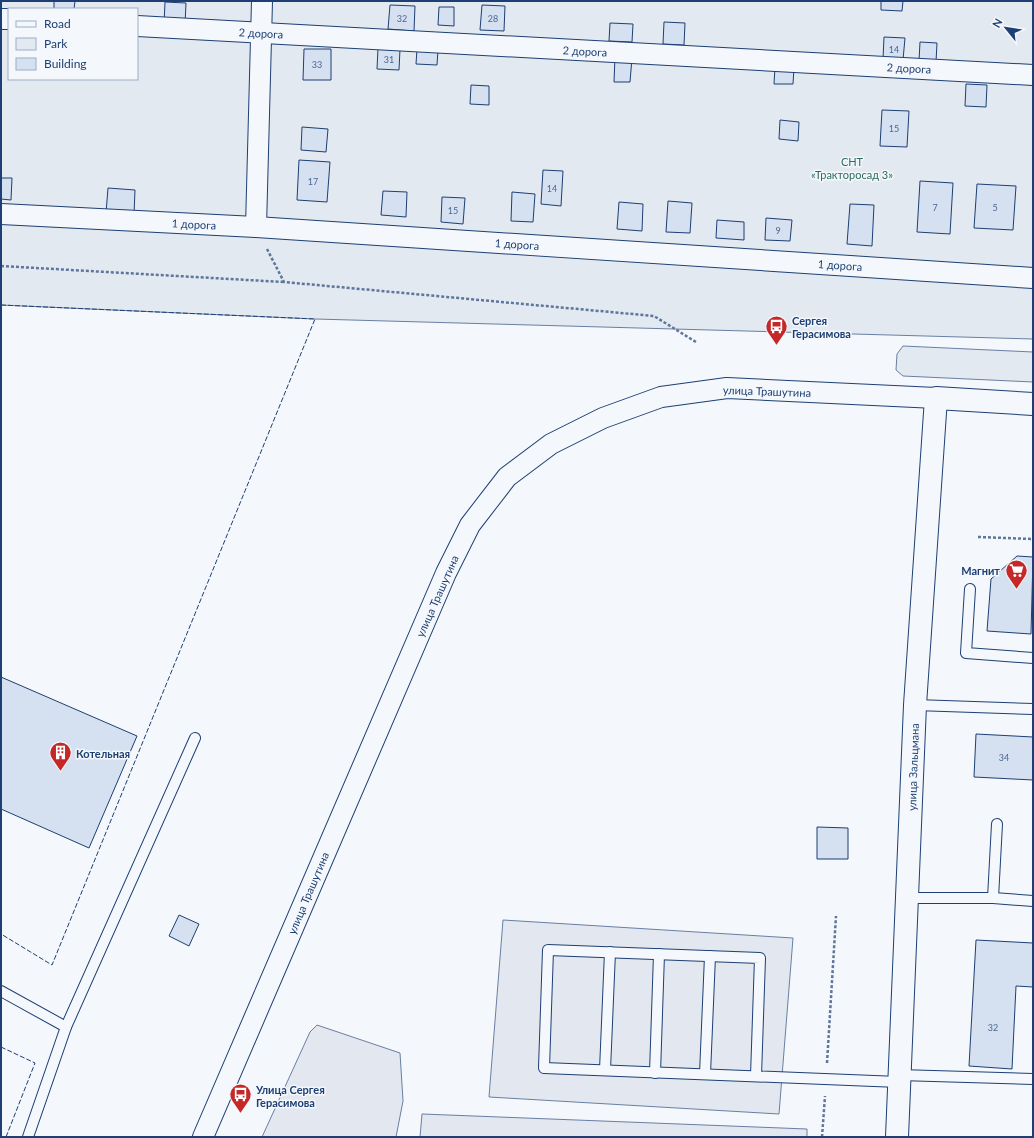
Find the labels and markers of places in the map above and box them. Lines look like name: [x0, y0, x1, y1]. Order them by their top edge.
bus stop icon: Сергея Герасимова: [764, 313, 790, 346]
place label: Сергея Герасимова: [792, 314, 851, 340]
supermarket icon: Магнит: [1003, 557, 1029, 590]
place label: Магнит: [961, 564, 1000, 577]
building icon: Котельная: [48, 740, 74, 773]
place label: Котельная: [76, 747, 130, 760]
bus stop icon: Улица Сергея Герасимова: [227, 1082, 253, 1115]
place label: Улица Сергея Герасимова: [255, 1083, 325, 1109]

